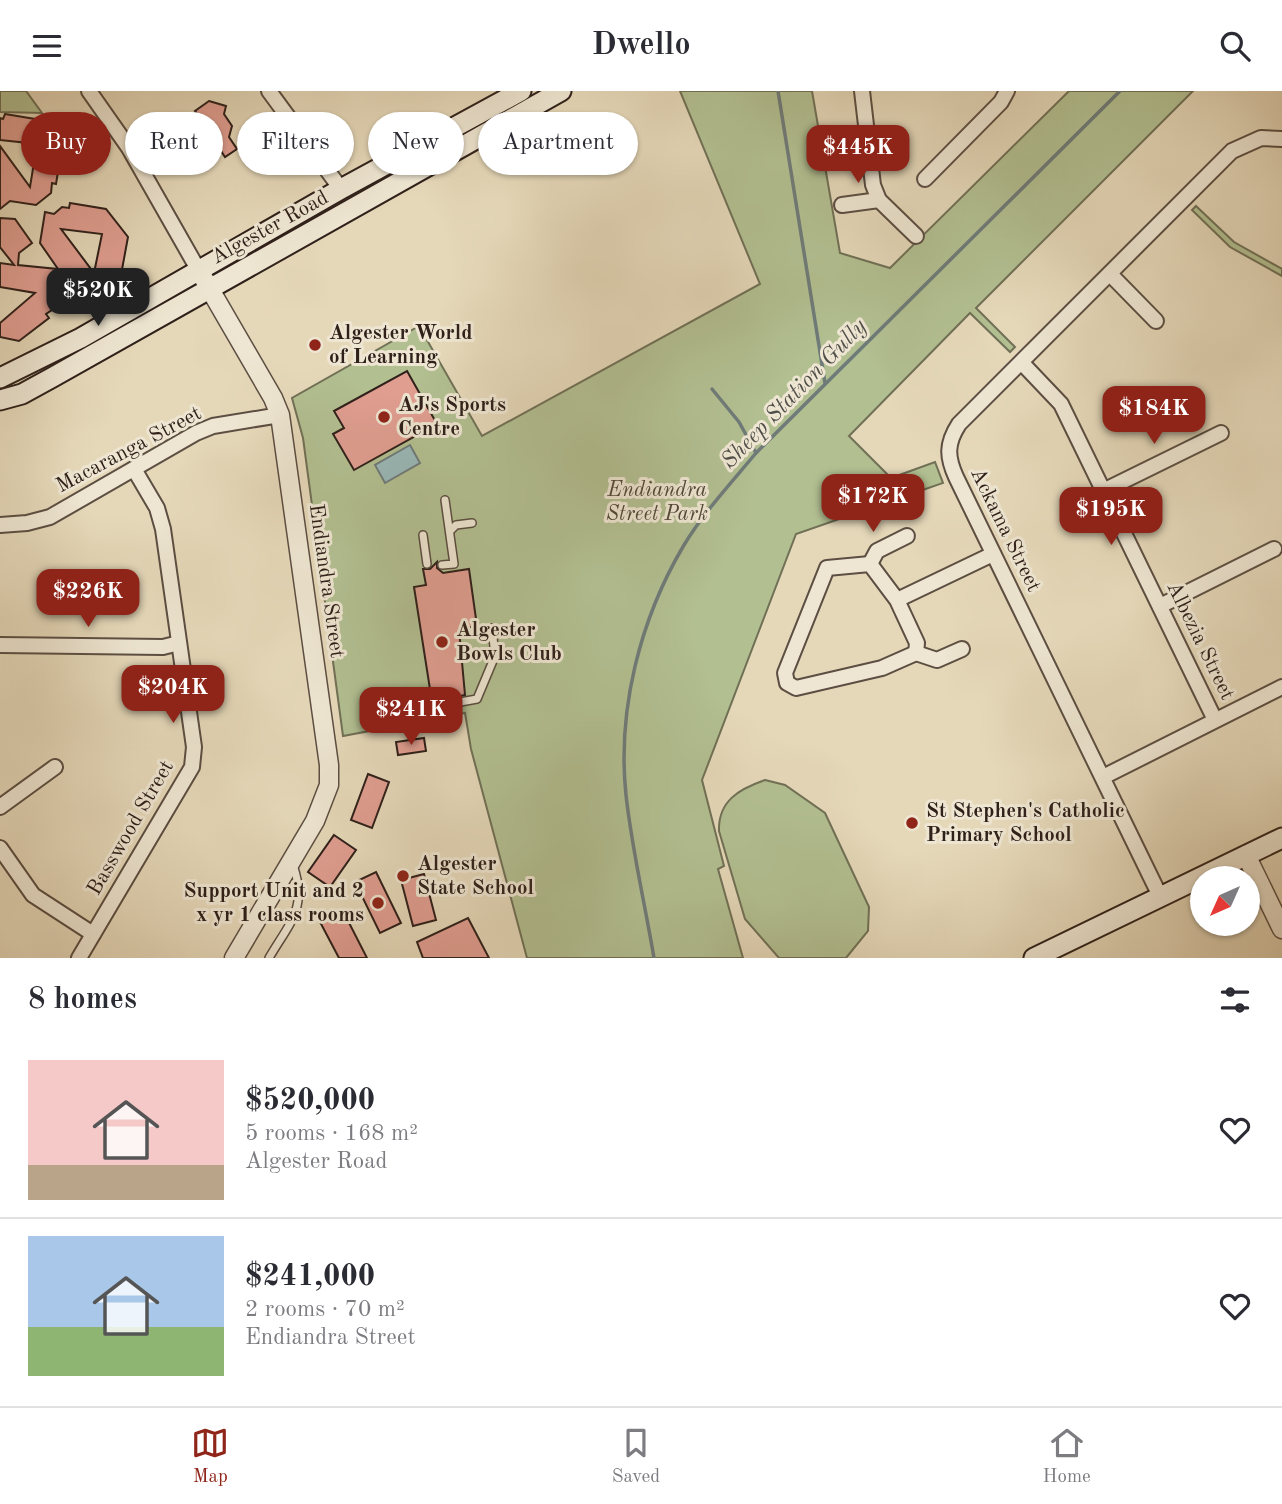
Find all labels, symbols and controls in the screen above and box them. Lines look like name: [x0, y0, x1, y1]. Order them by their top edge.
icon: menu: [28, 27, 66, 65]
icon: search: [1216, 27, 1254, 65]
text: Dwello: [591, 30, 691, 62]
chip: Buy: [21, 112, 111, 175]
chip: Rent: [125, 112, 223, 175]
chip: Filters: [237, 112, 354, 175]
chip: New: [368, 112, 464, 175]
chip: Apartment: [478, 112, 638, 175]
pin: $445K: [809, 125, 907, 185]
text: $445K: [822, 136, 894, 159]
street label: Algester Road: [208, 187, 332, 269]
pin: $520K: [49, 268, 147, 328]
text: $520K: [62, 279, 134, 302]
water label: Sheep Station Gully: [717, 315, 872, 474]
place label: Algester World of Learning: [329, 323, 472, 368]
marker: Algester World of Learning: [307, 337, 323, 353]
pin: $184K: [1105, 387, 1203, 446]
place label: AJ's Sports Centre: [398, 395, 506, 440]
text: $184K: [1118, 397, 1190, 420]
street label: Macaranga Street: [53, 403, 205, 497]
marker: AJ's Sports Centre: [376, 409, 392, 425]
street label: Ackama Street: [966, 465, 1044, 595]
pin: $172K: [824, 475, 922, 534]
park label: Endiandra Street Park: [606, 480, 708, 525]
text: $172K: [837, 485, 909, 508]
pin: $195K: [1062, 487, 1160, 547]
text: $195K: [1075, 498, 1147, 521]
street label: Endiandra Street: [305, 502, 347, 660]
pin: $226K: [39, 569, 137, 629]
street label: Albezia Street: [1162, 578, 1238, 704]
text: $226K: [52, 580, 124, 603]
place label: Algester Bowls Club: [456, 620, 562, 665]
marker: Algester Bowls Club: [434, 634, 450, 650]
pin: $204K: [124, 665, 222, 725]
text: $204K: [137, 676, 209, 699]
pin: $241K: [362, 687, 460, 747]
text: $241K: [375, 698, 447, 721]
street label: Basswood Street: [84, 757, 178, 899]
place label: St Stephen's Catholic Primary School: [926, 801, 1125, 846]
marker: St Stephen's Catholic Primary School: [904, 815, 920, 831]
place label: Algester State School: [417, 854, 534, 899]
north arrow: [1190, 866, 1260, 936]
map controls: [1190, 866, 1260, 936]
marker: Algester State School: [395, 868, 411, 884]
place label: Support Unit and 2 x yr 1 class rooms: [184, 881, 364, 926]
marker: Support Unit and 2 x yr 1 class rooms: [370, 895, 386, 911]
icon: filters: [1216, 981, 1254, 1019]
text: 8 homes: [28, 985, 137, 1015]
text: $520,000: [245, 1086, 375, 1116]
icon: home: [84, 1088, 168, 1172]
icon: heart: [1216, 1111, 1254, 1149]
text: 5 rooms · 168 m²: [245, 1122, 418, 1145]
text: Algester Road: [245, 1150, 388, 1173]
text: $241,000: [245, 1262, 375, 1292]
icon: home: [84, 1264, 168, 1348]
icon: heart: [1216, 1287, 1254, 1325]
text: 2 rooms · 70 m²: [245, 1298, 405, 1321]
text: Endiandra Street: [245, 1326, 415, 1349]
tab: Map: [191, 1424, 229, 1489]
tab: Saved: [612, 1424, 660, 1489]
tab: Home: [1043, 1424, 1091, 1489]

